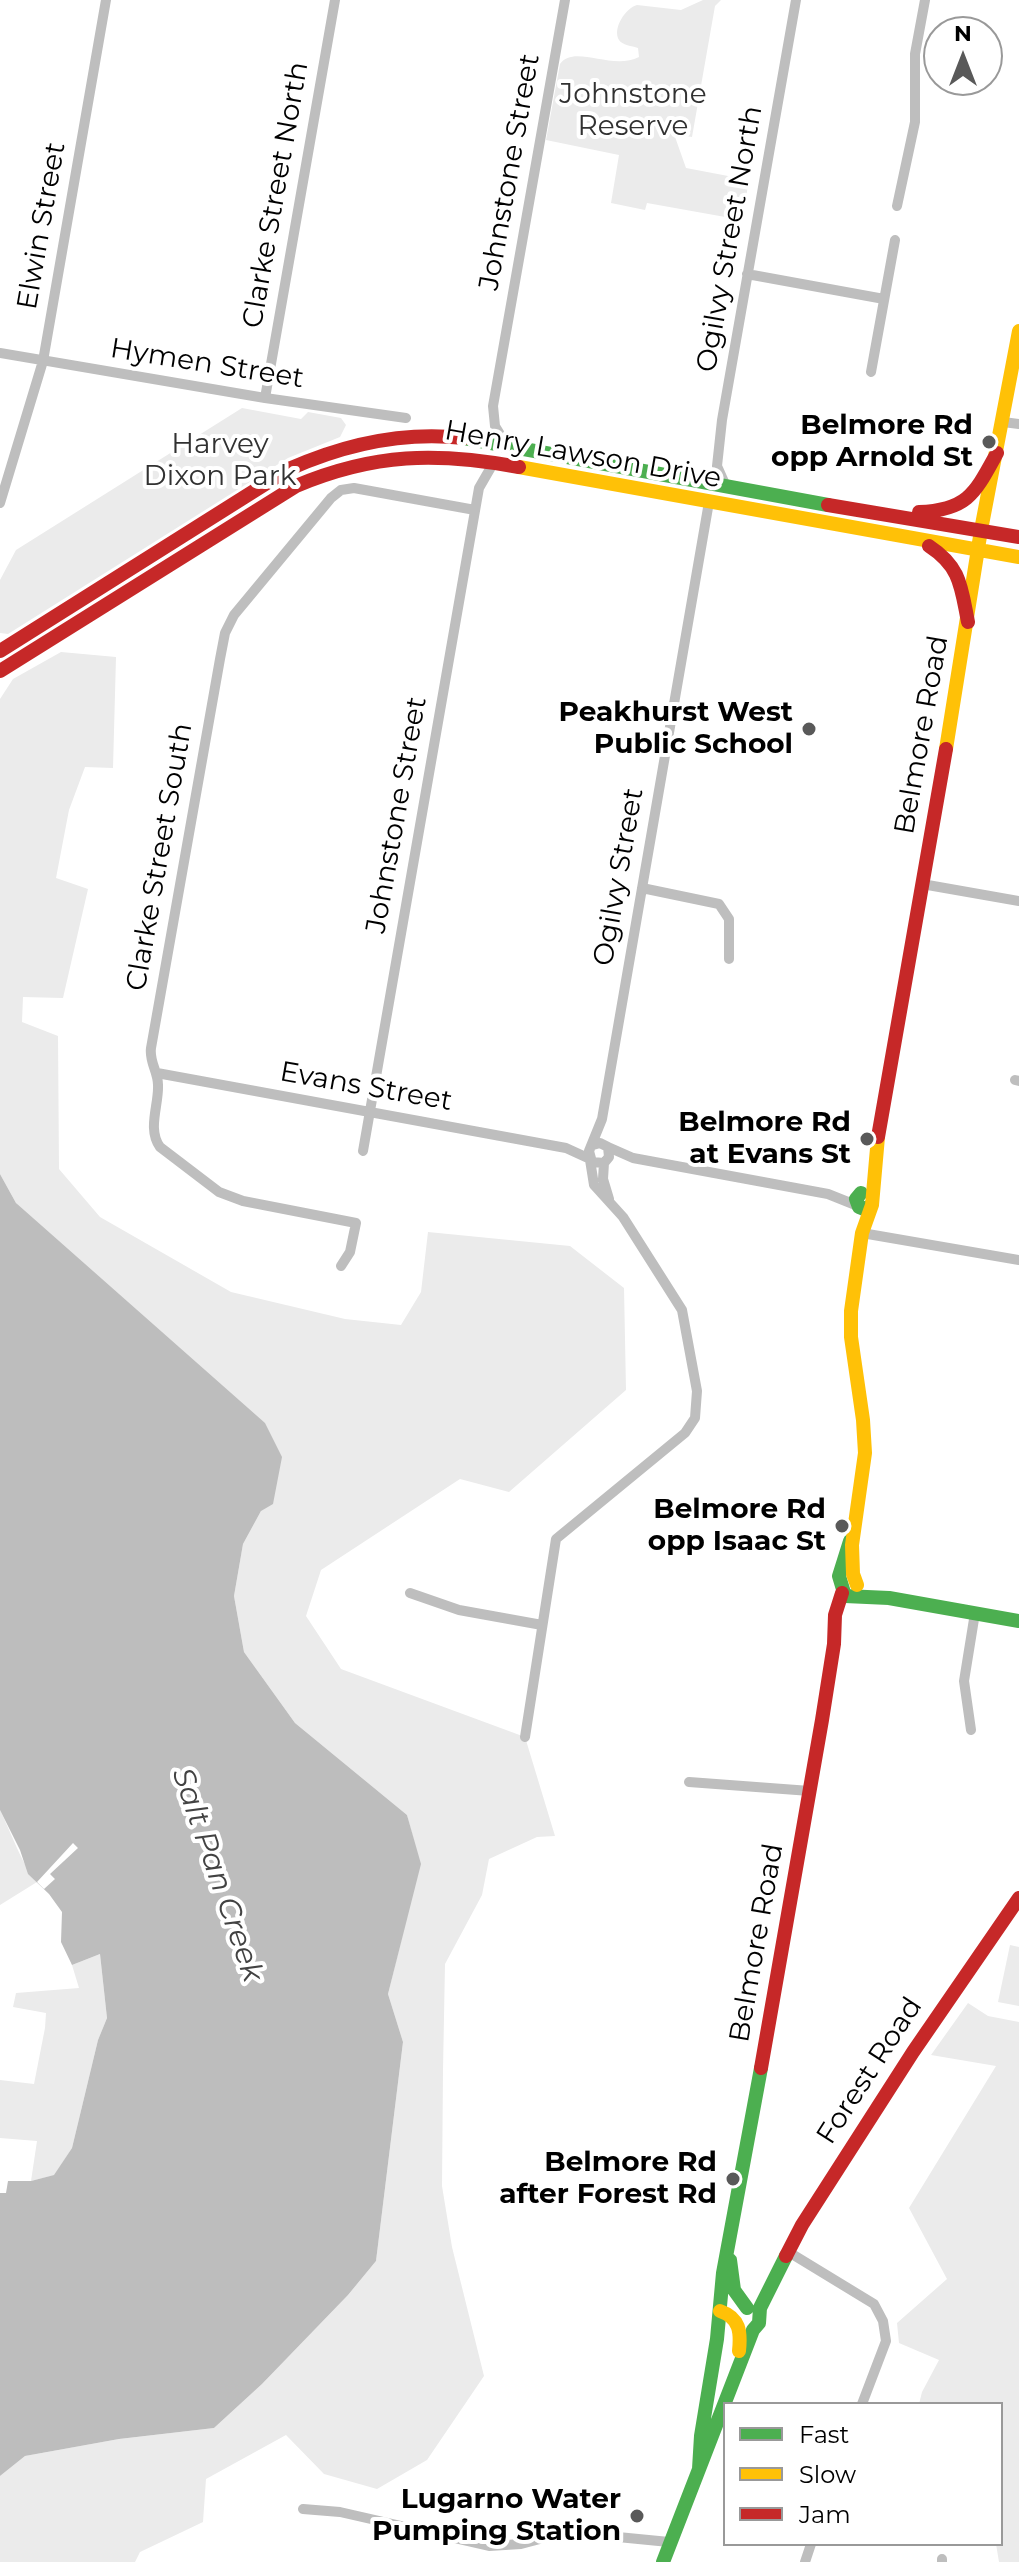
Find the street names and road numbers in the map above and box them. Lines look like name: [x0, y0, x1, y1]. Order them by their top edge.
street label: Johnstone Street: [473, 51, 547, 293]
street label: Clarke Street North: [236, 59, 316, 331]
street label: Ogilvy Street North: [690, 103, 770, 375]
street label: Elwin Street: [11, 140, 73, 312]
street label: Hymen Street: [108, 332, 306, 396]
street label: Henry Lawson Drive: [442, 414, 724, 496]
street label: Belmore Road: [888, 633, 956, 837]
street label: Johnstone Street: [360, 694, 434, 936]
street label: Clarke Street South: [120, 721, 200, 993]
street label: Ogilvy Street: [587, 785, 651, 969]
street label: Evans Street: [277, 1055, 455, 1119]
street label: Belmore Road: [723, 1841, 791, 2045]
street label: Forest Road: [810, 1991, 930, 2151]

